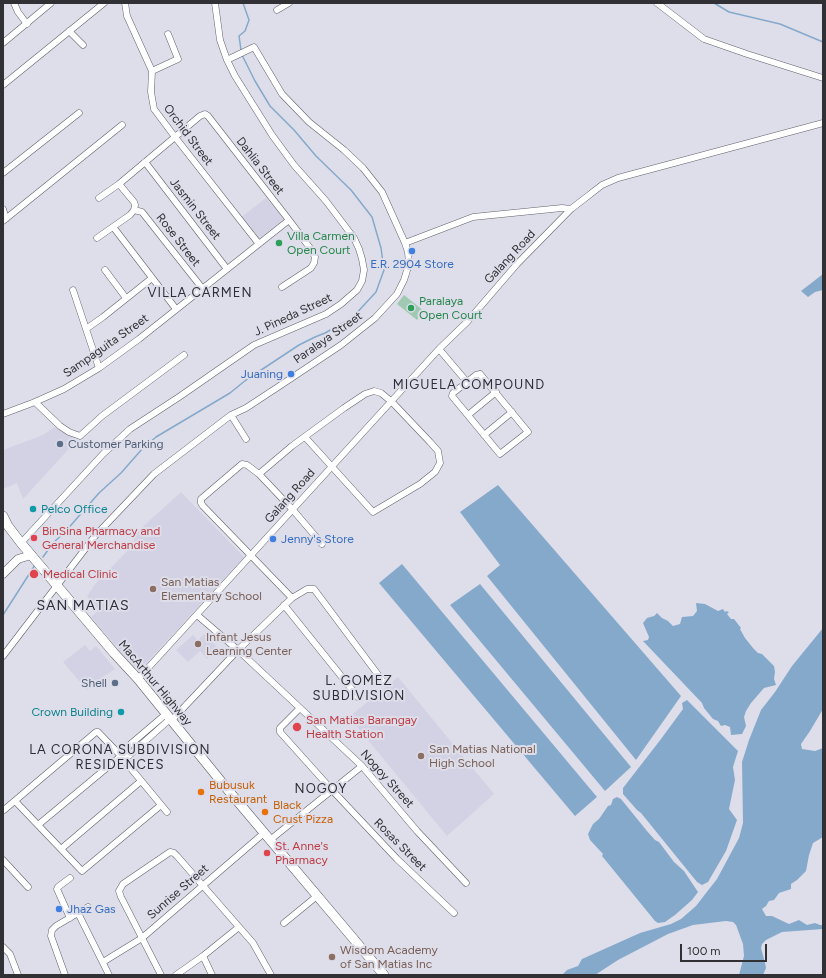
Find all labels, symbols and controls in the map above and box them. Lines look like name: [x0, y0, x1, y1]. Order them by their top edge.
street label: Orchid Street: [160, 102, 216, 168]
street label: Dahlia Street: [233, 134, 287, 198]
street label: Jasmin Street: [167, 175, 223, 243]
street label: Rose Street: [153, 211, 203, 269]
street label: Galang Road: [481, 227, 539, 287]
place label: Villa Carmen Open Court: [287, 229, 355, 257]
marker: Villa Carmen Open Court: [274, 238, 284, 248]
marker: E.R. 2904 Store: [407, 246, 417, 256]
place label: E.R. 2904 Store: [370, 257, 454, 271]
district label: VILLA CARMEN: [147, 285, 253, 301]
street label: J. Pineda Street: [252, 291, 334, 339]
place label: Paralaya Open Court: [419, 294, 483, 322]
marker: Paralaya Open Court: [406, 303, 416, 313]
street label: Paralaya Street: [291, 309, 365, 367]
street label: Sampaguita Street: [61, 311, 151, 381]
place label: Juaning: [241, 367, 283, 381]
marker: Juaning: [286, 369, 296, 379]
district label: MIGUELA COMPOUND: [393, 377, 545, 393]
place label: Customer Parking: [68, 437, 164, 451]
marker: Customer Parking: [55, 439, 65, 449]
street label: Galang Road: [262, 466, 318, 526]
place label: Pelco Office: [41, 502, 107, 516]
marker: Pelco Office: [28, 504, 38, 514]
place label: BinSina Pharmacy and General Merchandise: [42, 524, 160, 552]
place label: Jenny's Store: [281, 532, 354, 546]
marker: BinSina Pharmacy and General Merchandise: [29, 533, 39, 543]
marker: Jenny's Store: [268, 534, 278, 544]
place label: Medical Clinic: [43, 567, 118, 581]
marker: Medical Clinic: [28, 568, 40, 580]
place label: San Matias Elementary School: [161, 575, 262, 603]
marker: San Matias Elementary School: [148, 584, 158, 594]
district label: SAN MATIAS: [36, 598, 130, 614]
place label: Infant Jesus Learning Center: [206, 630, 292, 658]
street label: MacArthur Highway: [115, 637, 195, 729]
marker: Infant Jesus Learning Center: [193, 639, 203, 649]
district label: L. GOMEZ SUBDIVISION: [313, 673, 405, 704]
place label: Shell: [81, 676, 107, 690]
marker: Shell: [110, 678, 120, 688]
place label: Crown Building: [31, 705, 113, 719]
marker: Crown Building: [116, 707, 126, 717]
place label: San Matias Barangay Health Station: [306, 713, 417, 741]
marker: San Matias Barangay Health Station: [291, 721, 303, 733]
district label: LA CORONA SUBDIVISION RESIDENCES: [29, 742, 211, 773]
place label: San Matias National High School: [429, 742, 536, 770]
street label: Nogoy Street: [357, 747, 417, 811]
marker: San Matias National High School: [416, 751, 426, 761]
place label: Bubusuk Restaurant: [209, 778, 267, 806]
district label: NOGOY: [295, 781, 347, 797]
marker: Bubusuk Restaurant: [196, 787, 206, 797]
place label: Black Crust Pizza: [273, 798, 333, 826]
marker: Black Crust Pizza: [260, 807, 270, 817]
street label: Rosas Street: [371, 816, 429, 874]
place label: St. Anne's Pharmacy: [275, 839, 328, 867]
marker: St. Anne's Pharmacy: [262, 848, 272, 858]
street label: Sunrise Street: [144, 862, 212, 922]
place label: Jhaz Gas: [67, 902, 116, 916]
marker: Jhaz Gas: [54, 904, 64, 914]
scale bar: [682, 936, 769, 962]
place label: Wisdom Academy of San Matias Inc: [340, 943, 438, 971]
text: 100 m: [687, 944, 721, 958]
marker: Wisdom Academy of San Matias Inc: [327, 952, 337, 962]

